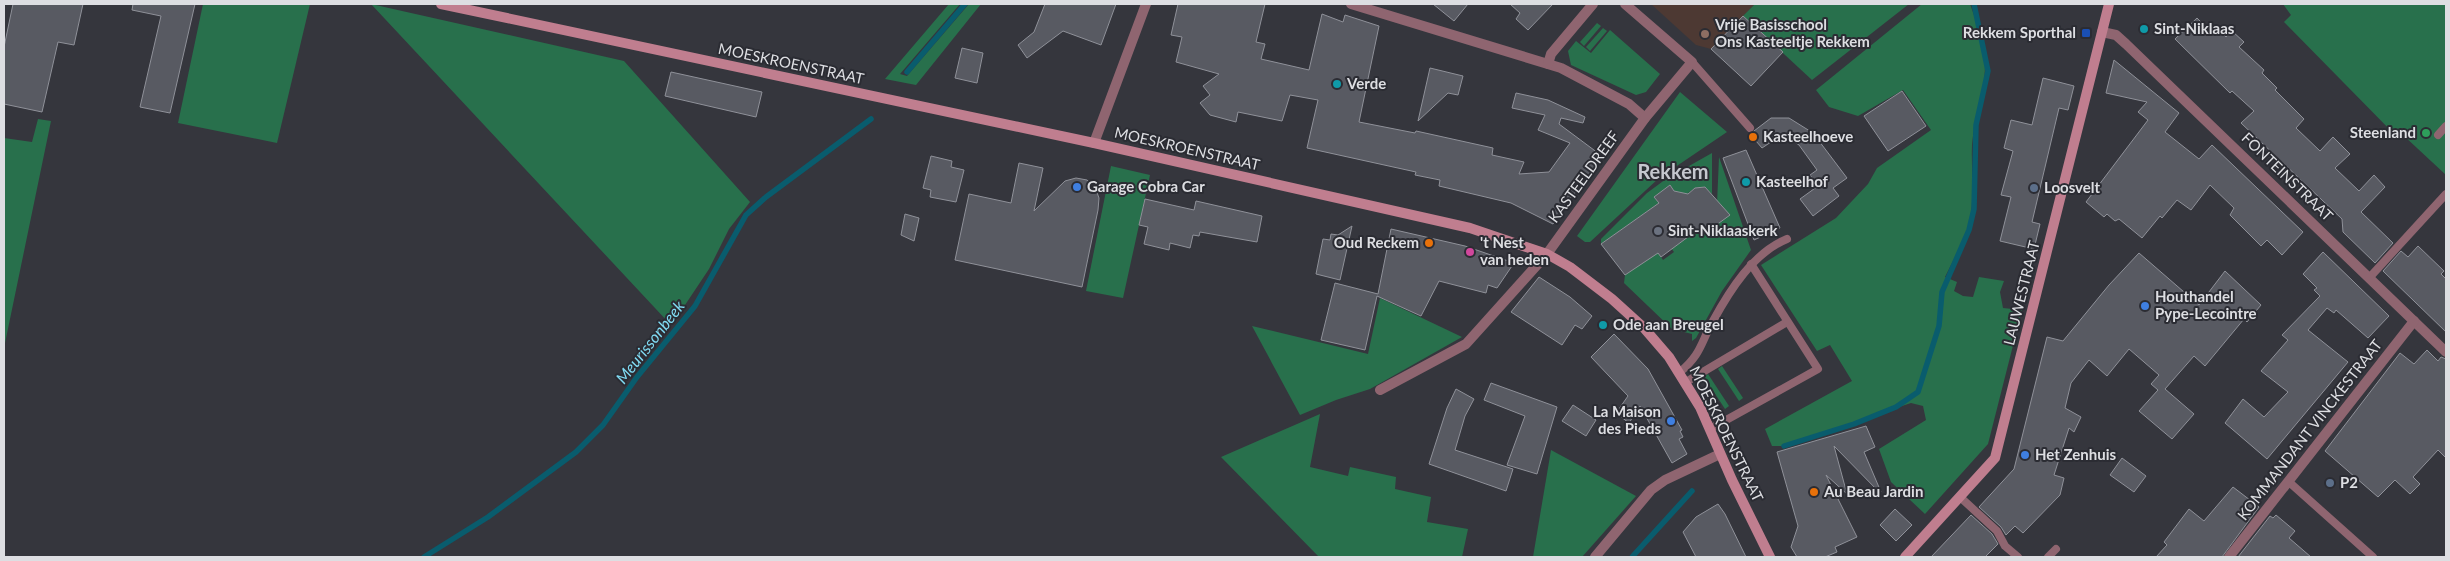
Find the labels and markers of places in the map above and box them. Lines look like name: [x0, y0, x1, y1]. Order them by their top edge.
place label: Vrije Basisschool Ons Kasteeltje Rekkem: [1714, 15, 1870, 50]
place label: Sint-Niklaas: [2154, 19, 2235, 37]
place label: Rekkem Sporthal: [1963, 23, 2076, 41]
marker: Sint-Niklaas: [2138, 23, 2150, 35]
marker: Rekkem Sporthal: [2080, 27, 2092, 39]
marker: Vrije Basisschool Ons Kasteeltje Rekkem: [1699, 28, 1711, 40]
place label: Verde: [1346, 74, 1386, 92]
marker: Verde: [1331, 78, 1343, 90]
place label: Steenland: [2350, 123, 2416, 141]
place label: Kasteelhoeve: [1763, 127, 1853, 145]
marker: Steenland: [2420, 127, 2432, 139]
marker: Kasteelhoeve: [1747, 131, 1759, 143]
place label: Kasteelhof: [1756, 172, 1829, 190]
marker: Kasteelhof: [1740, 176, 1752, 188]
place label: Garage Cobra Car: [1087, 177, 1205, 195]
place label: Loosvelt: [2044, 178, 2101, 196]
marker: Garage Cobra Car: [1071, 181, 1083, 193]
marker: Loosvelt: [2028, 182, 2040, 194]
place label: Sint-Niklaaskerk: [1668, 221, 1779, 239]
marker: Sint-Niklaaskerk: [1652, 225, 1664, 237]
place label: Oud Reckem: [1334, 233, 1419, 251]
place label: 't Nest van heden: [1480, 233, 1549, 268]
marker: Oud Reckem: [1423, 237, 1435, 249]
marker: 't Nest van heden: [1464, 246, 1476, 258]
place label: Houthandel Pype-Lecointre: [2155, 287, 2257, 322]
marker: Houthandel Pype-Lecointre: [2139, 300, 2151, 312]
place label: Ode aan Breugel: [1613, 315, 1724, 333]
marker: Ode aan Breugel: [1597, 319, 1609, 331]
place label: La Maison des Pieds: [1593, 402, 1661, 437]
marker: La Maison des Pieds: [1665, 415, 1677, 427]
place label: Het Zenhuis: [2035, 445, 2116, 463]
marker: Het Zenhuis: [2019, 449, 2031, 461]
place label: P2: [2340, 473, 2358, 491]
marker: P2: [2324, 477, 2336, 489]
place label: Au Beau Jardin: [1823, 482, 1923, 500]
marker: Au Beau Jardin: [1808, 486, 1820, 498]

